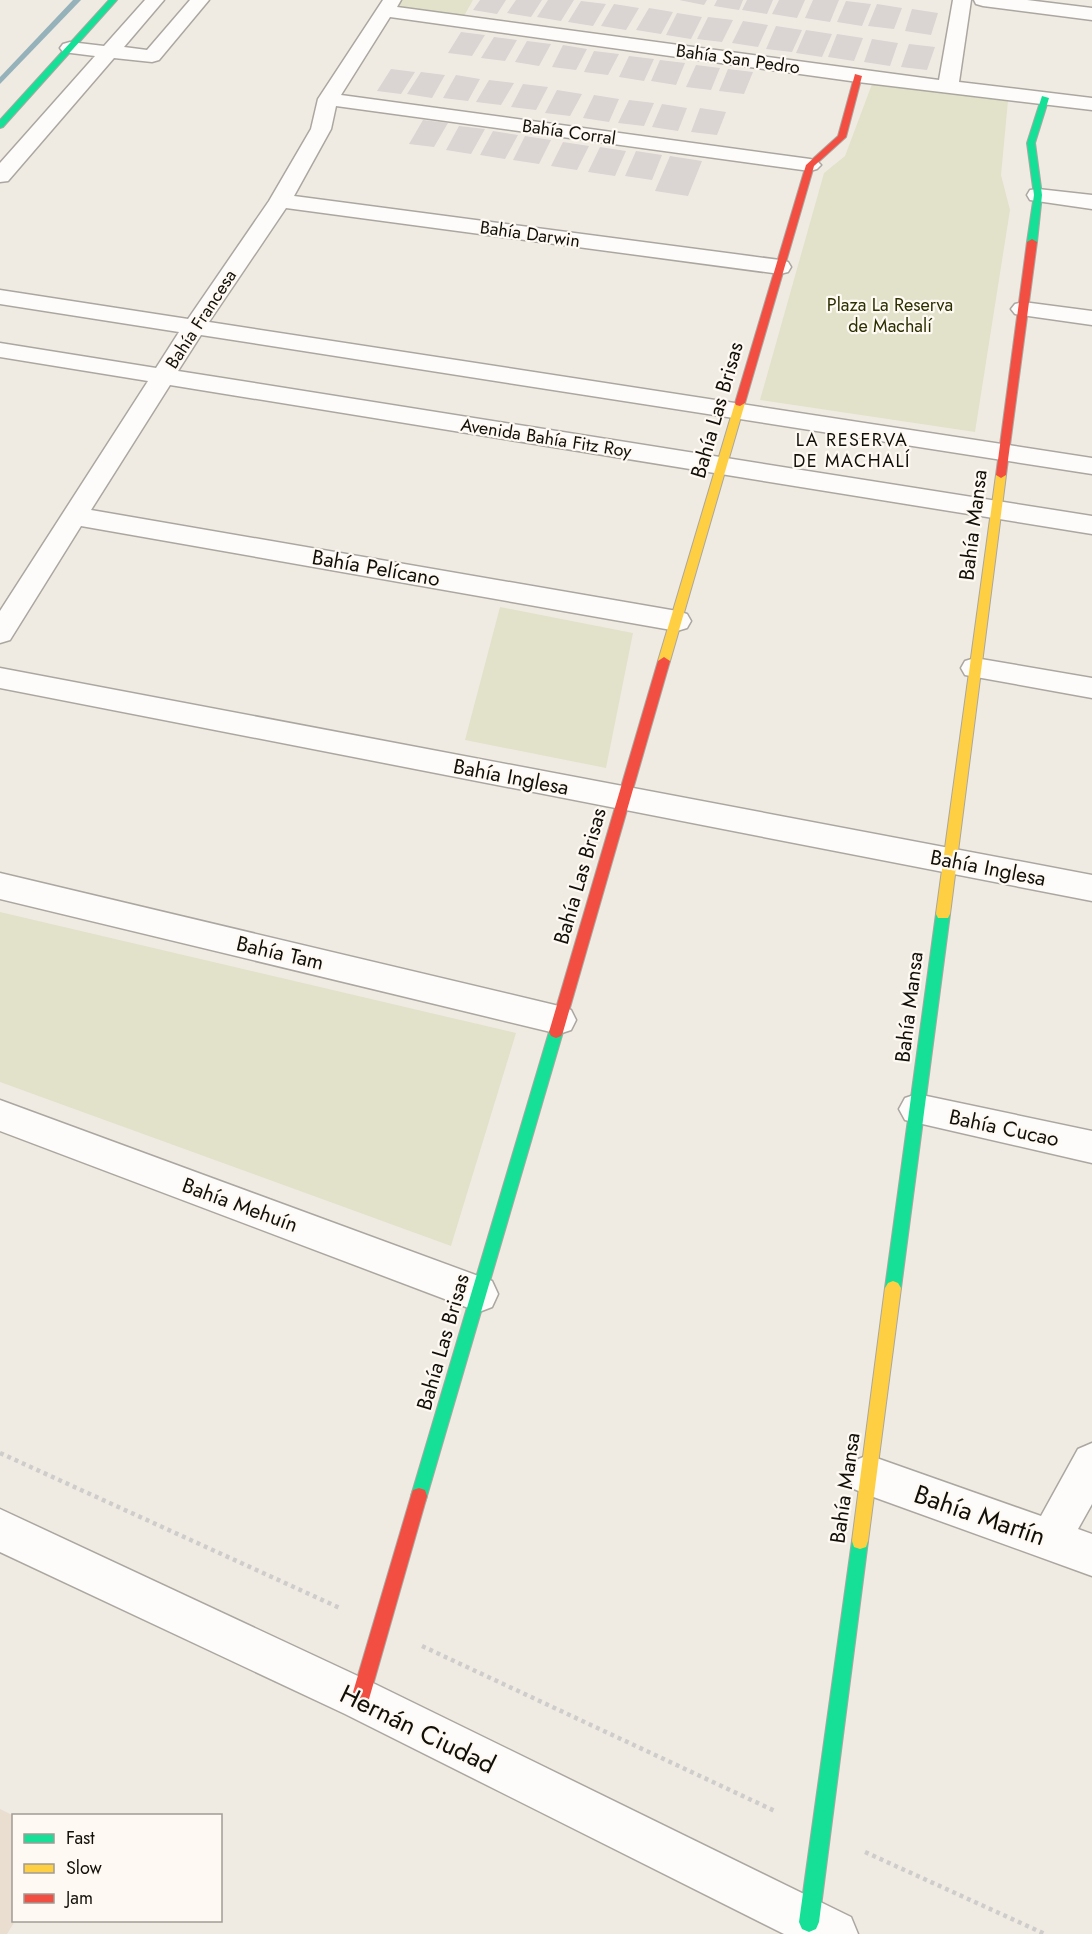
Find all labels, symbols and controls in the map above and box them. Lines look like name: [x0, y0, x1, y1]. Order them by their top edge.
street label: Bahía San Pedro: [674, 37, 802, 81]
street label: Bahía Corral: [521, 113, 617, 151]
street label: Bahía Darwin: [478, 214, 582, 254]
street label: Bahía Francesa: [159, 264, 243, 374]
park label: Plaza La Reserva de Machalí: [827, 292, 953, 339]
street label: Bahía Las Brisas: [683, 338, 751, 482]
street label: Avenida Bahía Fitz Roy: [459, 412, 633, 464]
district label: LA RESERVA DE MACHALÍ: [793, 427, 911, 474]
street label: Bahía Mansa: [951, 468, 995, 582]
street label: Bahía Pelícano: [310, 542, 442, 594]
street label: Bahía Inglesa: [451, 751, 571, 803]
street label: Bahía Las Brisas: [546, 804, 614, 948]
street label: Bahía Inglesa: [928, 842, 1048, 894]
street label: Bahía Tam: [233, 928, 327, 978]
street label: Bahía Mansa: [887, 950, 931, 1064]
street label: Bahía Cucao: [946, 1102, 1062, 1154]
street label: Bahía Mehuín: [178, 1170, 302, 1240]
street label: Bahía Las Brisas: [409, 1270, 477, 1414]
street label: Bahía Mansa: [822, 1431, 868, 1545]
street label: Bahía Martín: [909, 1475, 1051, 1555]
street label: Hernán Ciudad: [334, 1675, 502, 1783]
legend: [12, 1814, 222, 1922]
text: Fast: [66, 1825, 95, 1851]
text: Slow: [66, 1855, 103, 1881]
text: Jam: [64, 1885, 93, 1911]

